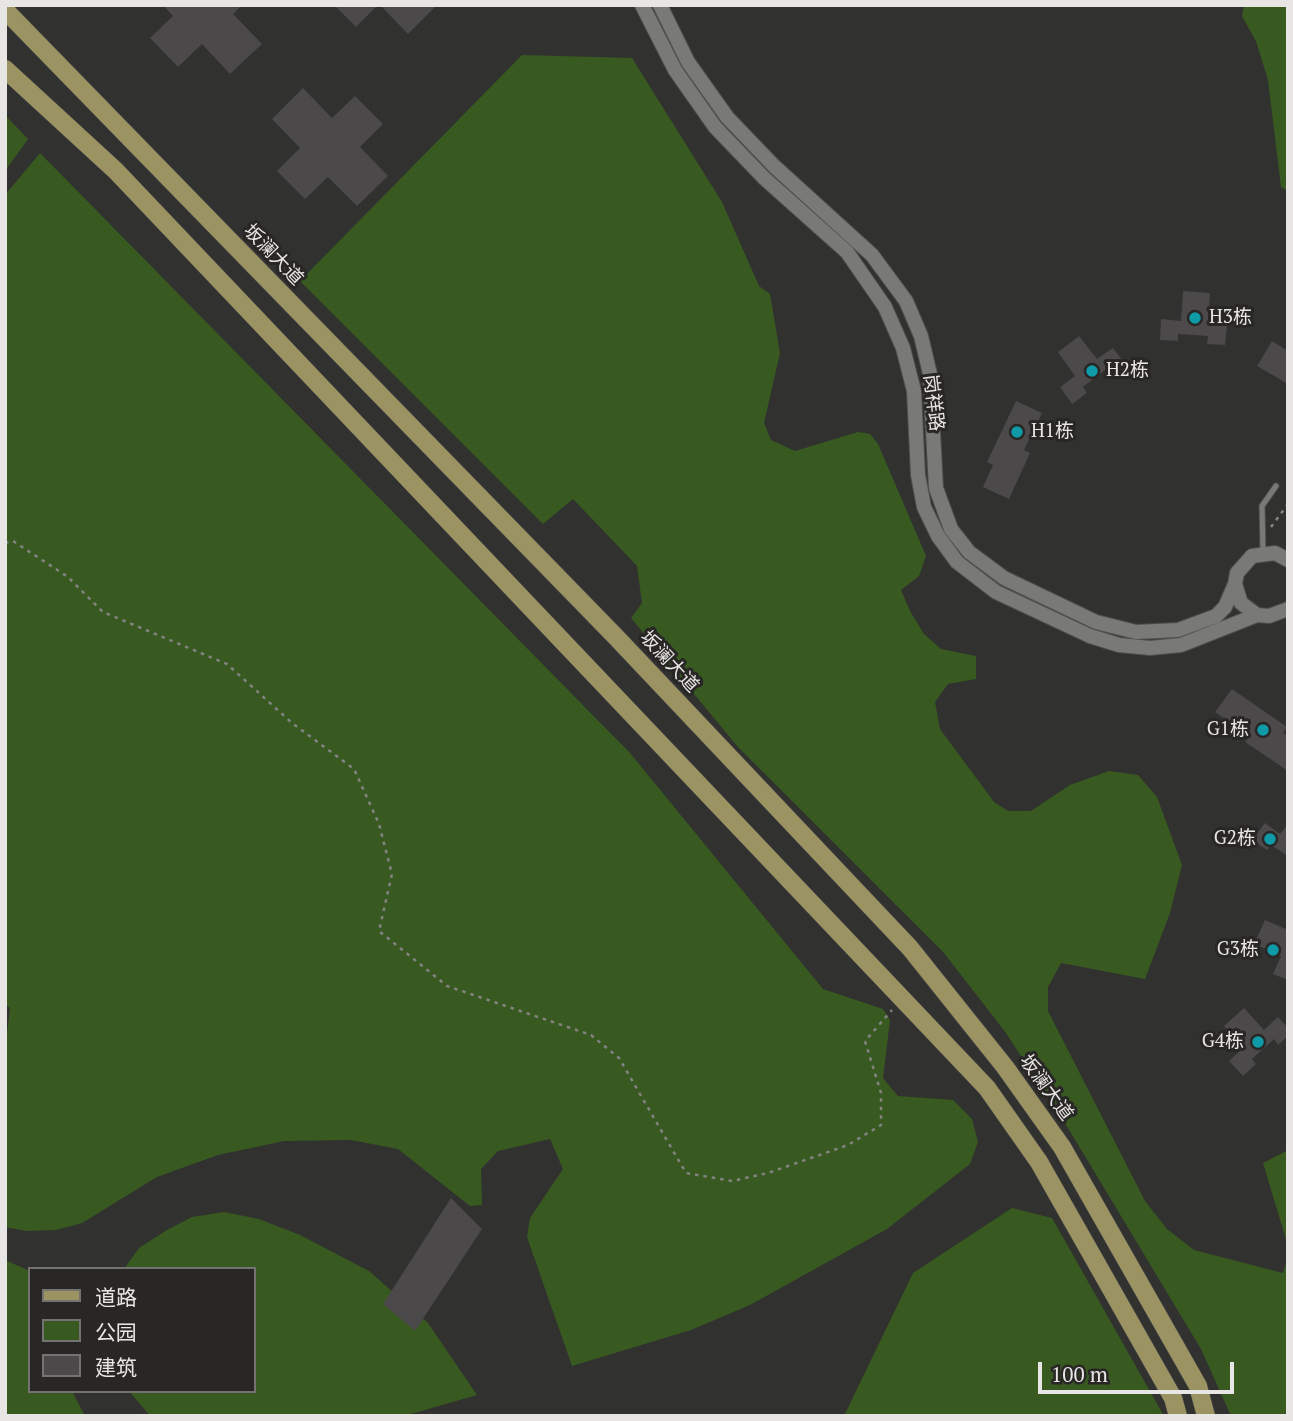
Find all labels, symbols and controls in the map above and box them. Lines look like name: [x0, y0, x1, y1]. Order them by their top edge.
street label: 坂澜大道: [238, 220, 308, 290]
place label: H3栋: [1209, 307, 1252, 329]
marker: H3栋: [1187, 310, 1203, 326]
place label: H2栋: [1106, 360, 1149, 382]
marker: H2栋: [1084, 363, 1100, 379]
street label: 岗祥路: [918, 373, 948, 433]
place label: H1栋: [1031, 421, 1074, 443]
marker: H1栋: [1009, 424, 1025, 440]
street label: 坂澜大道: [635, 626, 703, 698]
place label: G1栋: [1207, 719, 1249, 741]
marker: G1栋: [1255, 722, 1271, 738]
place label: G2栋: [1214, 828, 1256, 850]
marker: G2栋: [1262, 831, 1278, 847]
place label: G3栋: [1217, 939, 1259, 961]
marker: G3栋: [1265, 942, 1281, 958]
place label: G4栋: [1202, 1031, 1244, 1053]
marker: G4栋: [1250, 1034, 1266, 1050]
street label: 坂澜大道: [1014, 1051, 1078, 1125]
legend: [28, 1267, 256, 1393]
text: 道路: [95, 1283, 137, 1311]
text: 公园: [95, 1318, 137, 1346]
scale bar: [1041, 1348, 1237, 1392]
text: 建筑: [95, 1353, 137, 1381]
text: 100 m: [1051, 1360, 1108, 1388]

